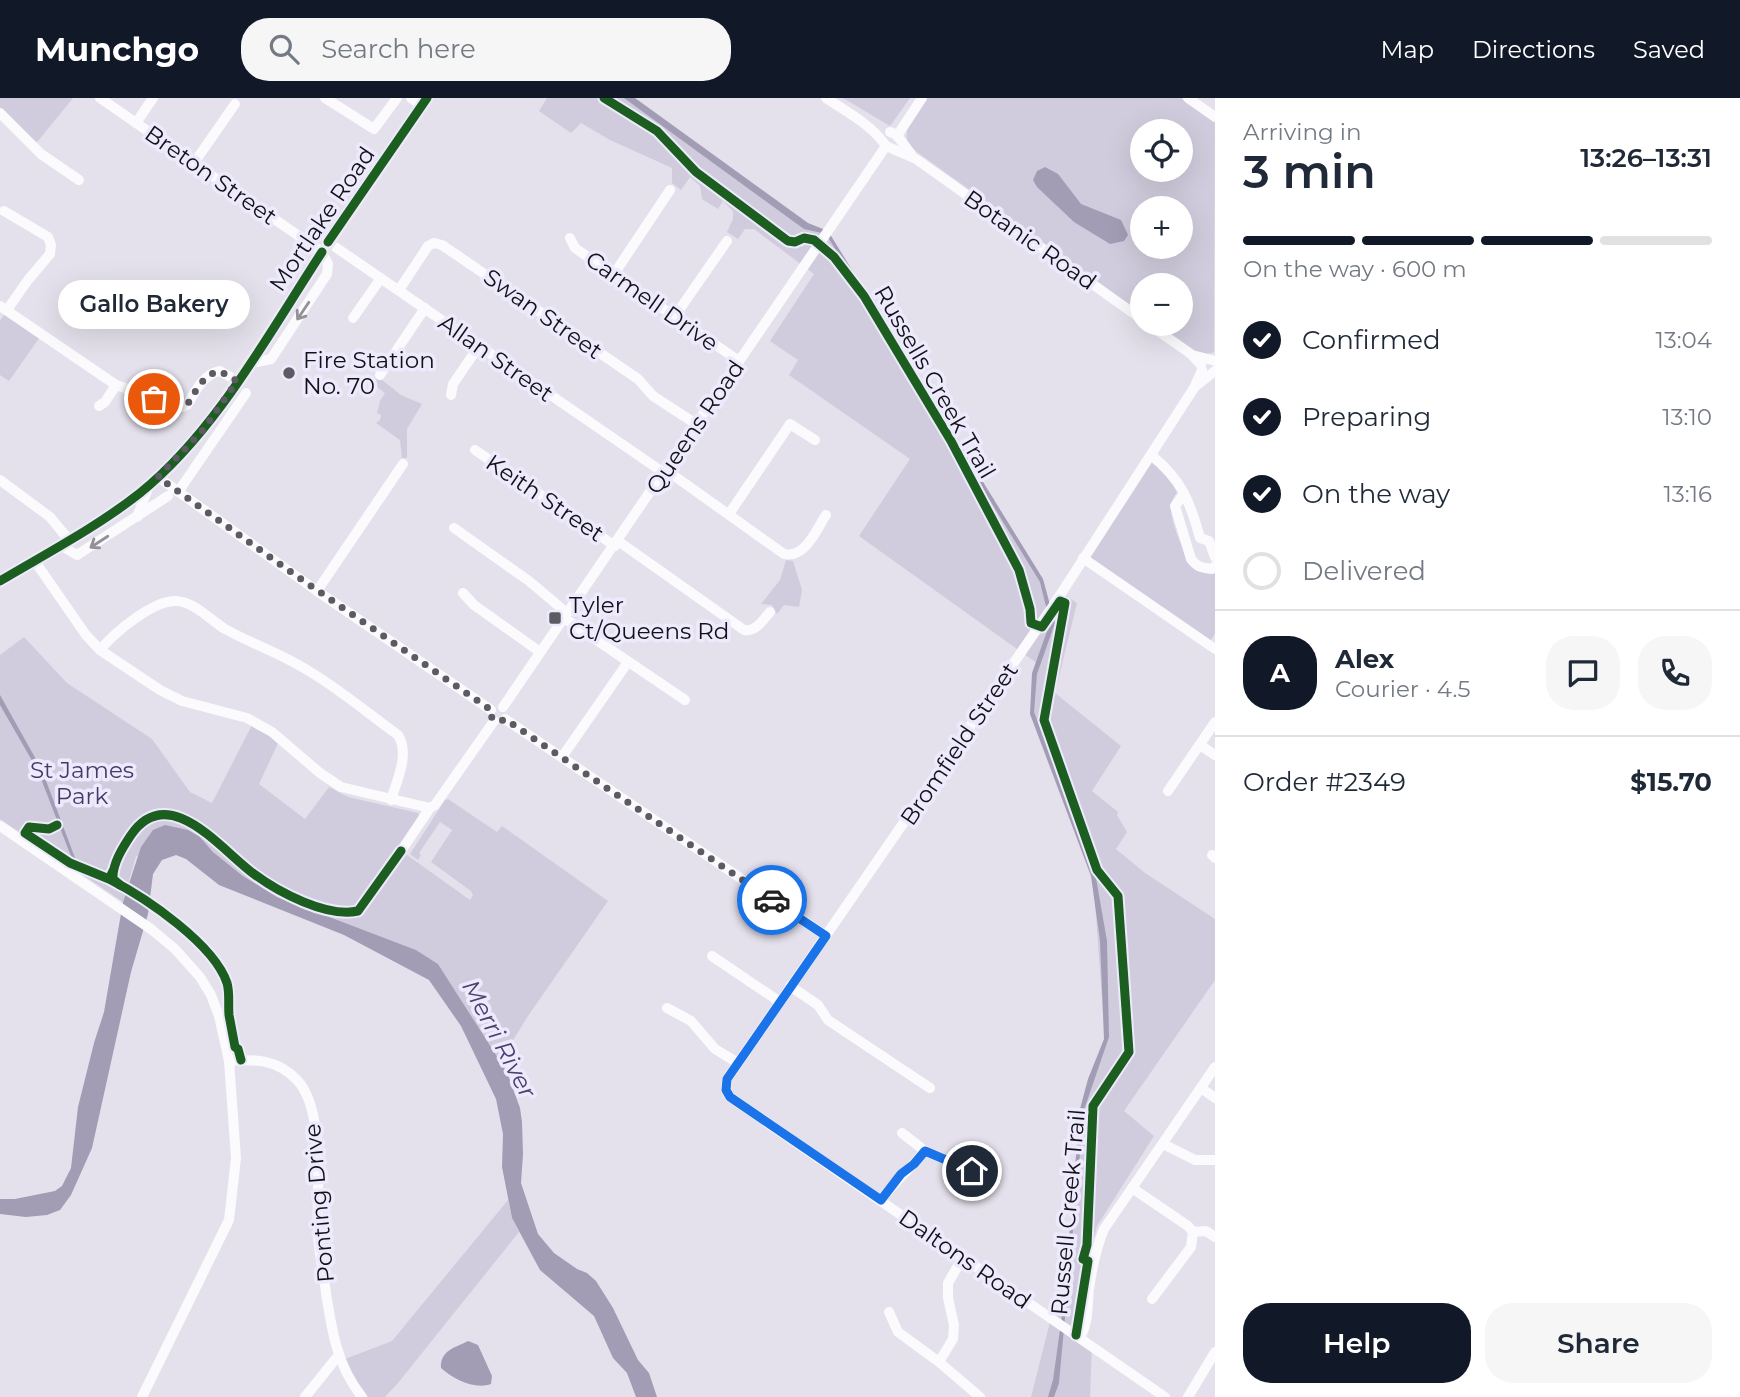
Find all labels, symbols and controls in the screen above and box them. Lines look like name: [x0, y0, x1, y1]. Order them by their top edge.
search box: [241, 18, 731, 81]
text: Munchgo: [35, 29, 199, 69]
icon: search: [265, 30, 303, 68]
text: Search here: [321, 33, 476, 65]
text: Map: [1381, 35, 1434, 64]
text: Directions: [1472, 35, 1595, 64]
text: Saved: [1633, 35, 1705, 64]
text: Arriving in: [1243, 118, 1362, 146]
street label: Breton Street: [140, 119, 282, 231]
map controls: [1130, 119, 1193, 336]
button: locate: [1130, 119, 1193, 182]
street label: Mortlake Road: [263, 141, 381, 297]
text: 13:26–13:31: [1580, 142, 1712, 174]
text: 3 min: [1243, 143, 1376, 200]
street label: Botanic Road: [958, 184, 1102, 296]
button: +: [1130, 196, 1193, 259]
street label: Carmell Drive: [580, 245, 724, 357]
text: On the way · 600 m: [1243, 255, 1467, 283]
street label: Swan Street: [478, 263, 608, 365]
button: −: [1130, 273, 1193, 336]
callout: Gallo Bakery: [58, 280, 250, 329]
street label: Russells Creek Trail: [868, 281, 1002, 483]
text: Gallo Bakery: [79, 290, 229, 318]
one-way arrow: [296, 301, 310, 320]
street label: Allan Street: [433, 308, 559, 408]
icon: check: [1243, 321, 1281, 359]
text: Confirmed: [1302, 324, 1441, 356]
text: 13:04: [1655, 326, 1712, 354]
place label: Fire Station No. 70: [303, 346, 435, 400]
street label: Queens Road: [640, 355, 750, 499]
marker: Fire Station No. 70: [281, 365, 297, 381]
pin: [124, 369, 184, 429]
icon: bag: [135, 380, 173, 418]
icon: check: [1243, 398, 1281, 436]
text: Preparing: [1302, 401, 1431, 433]
text: 13:10: [1662, 403, 1712, 431]
street label: Keith Street: [481, 448, 609, 548]
icon: check: [1243, 475, 1281, 513]
text: On the way: [1302, 478, 1450, 510]
text: 13:16: [1664, 480, 1712, 508]
one-way arrow: [90, 535, 109, 550]
text: Delivered: [1302, 555, 1426, 587]
place label: Tyler Ct/Queens Rd: [569, 591, 729, 645]
marker: Tyler Ct/Queens Rd: [547, 610, 563, 626]
button: chat: [1546, 636, 1620, 710]
button: phone: [1638, 636, 1712, 710]
text: Alex: [1335, 643, 1394, 675]
street label: Bromfield Street: [894, 657, 1024, 831]
text: A: [1270, 657, 1290, 689]
text: Courier · 4.5: [1335, 675, 1470, 703]
park label: St James Park: [30, 756, 134, 810]
text: Order #2349: [1243, 766, 1406, 798]
text: $15.70: [1630, 766, 1712, 798]
courier: [737, 865, 807, 935]
icon: car: [753, 881, 791, 919]
water label: Merri River: [456, 975, 543, 1104]
street label: Russell Creek Trail: [1045, 1108, 1091, 1316]
street label: Ponting Drive: [298, 1122, 340, 1284]
pin: [942, 1141, 1002, 1201]
icon: home: [953, 1152, 991, 1190]
street label: Daltons Road: [894, 1203, 1036, 1315]
button: Help: [1243, 1303, 1471, 1383]
button: Share: [1485, 1303, 1712, 1383]

